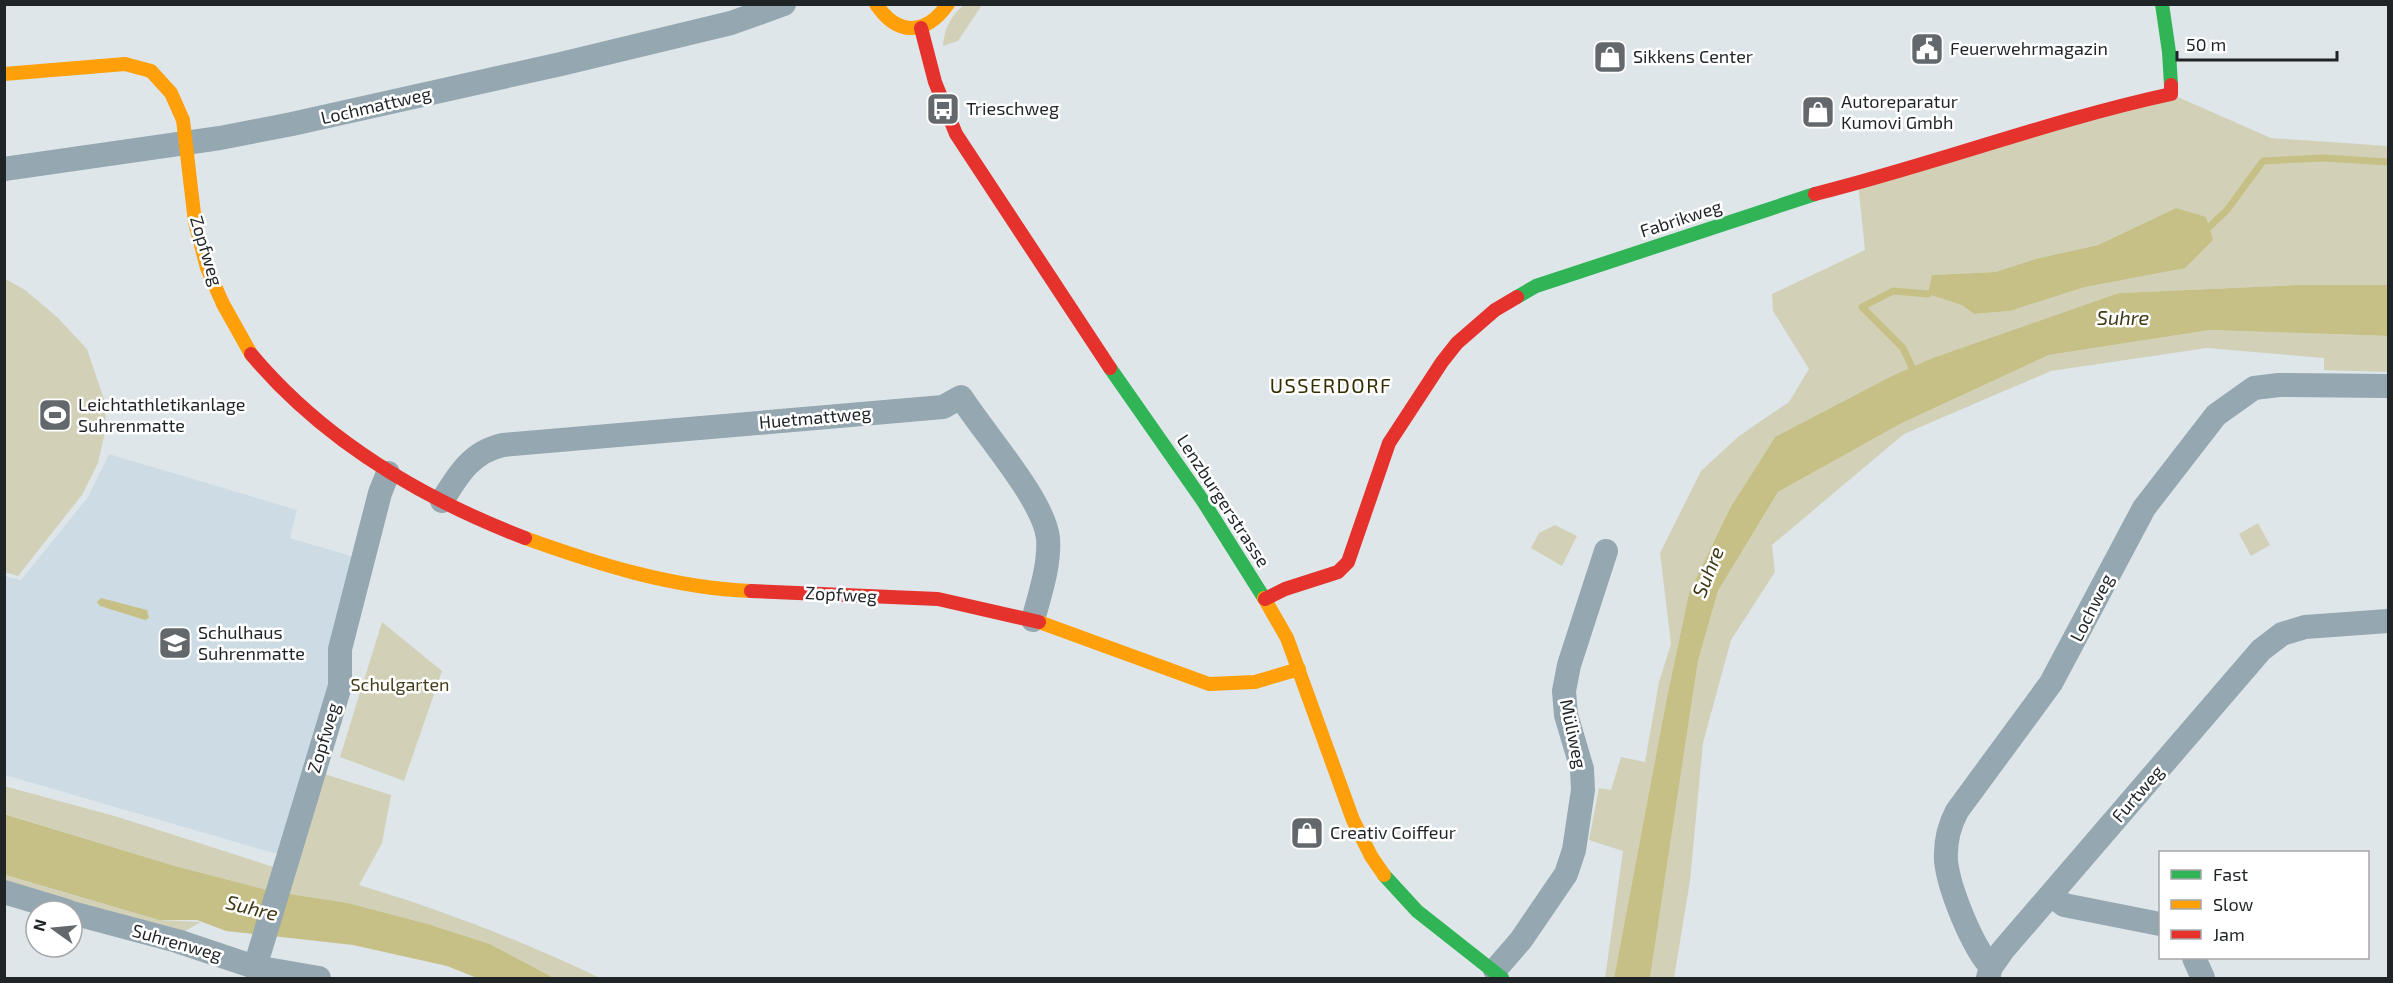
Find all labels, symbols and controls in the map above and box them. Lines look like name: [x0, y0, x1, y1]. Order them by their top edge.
scale bar: [2177, 24, 2338, 62]
public building icon: Feuerwehrmagazin: [1909, 31, 1945, 67]
text: 50 m: [2186, 33, 2226, 55]
place label: Feuerwehrmagazin: [1950, 37, 2108, 59]
shop icon: Sikkens Center: [1592, 39, 1628, 75]
place label: Sikkens Center: [1633, 45, 1753, 67]
street label: Lochmattweg: [318, 82, 433, 128]
place label: Autoreparatur Kumovi Gmbh: [1841, 90, 1958, 133]
bus stop icon: Trieschweg: [925, 91, 961, 127]
shop icon: Autoreparatur Kumovi Gmbh: [1800, 94, 1836, 130]
place label: Trieschweg: [966, 97, 1059, 119]
street label: Fabrikweg: [1637, 194, 1724, 242]
street label: Zopfweg: [186, 213, 228, 288]
water label: Suhre: [2097, 305, 2150, 329]
district label: USSERDORF: [1270, 373, 1392, 397]
place label: Leichtathletikanlage Suhrenmatte: [78, 393, 245, 436]
sports icon: Leichtathletikanlage Suhrenmatte: [37, 397, 73, 433]
street label: Huetmattweg: [758, 401, 872, 433]
street label: Lenzburgerstrasse: [1173, 430, 1275, 571]
water label: Suhre: [1686, 542, 1728, 601]
street label: Lochweg: [2065, 570, 2118, 645]
street label: Zopfweg: [804, 581, 878, 607]
place label: Schulhaus Suhrenmatte: [198, 621, 305, 664]
school or university icon: Schulhaus Suhrenmatte: [157, 625, 193, 661]
park label: Schulgarten: [351, 673, 450, 695]
street label: Müliweg: [1556, 697, 1592, 770]
street label: Zopfweg: [302, 700, 344, 775]
street label: Furtweg: [2107, 760, 2168, 826]
shop icon: Creativ Coiffeur: [1289, 815, 1325, 851]
place label: Creativ Coiffeur: [1330, 821, 1456, 843]
legend: [2159, 851, 2369, 959]
text: Fast: [2213, 863, 2248, 885]
water label: Suhre: [224, 889, 281, 925]
text: Slow: [2213, 893, 2254, 915]
north arrow: [24, 899, 84, 959]
text: N: [28, 917, 50, 933]
street label: Suhrenweg: [130, 919, 225, 965]
text: Jam: [2213, 923, 2245, 945]

